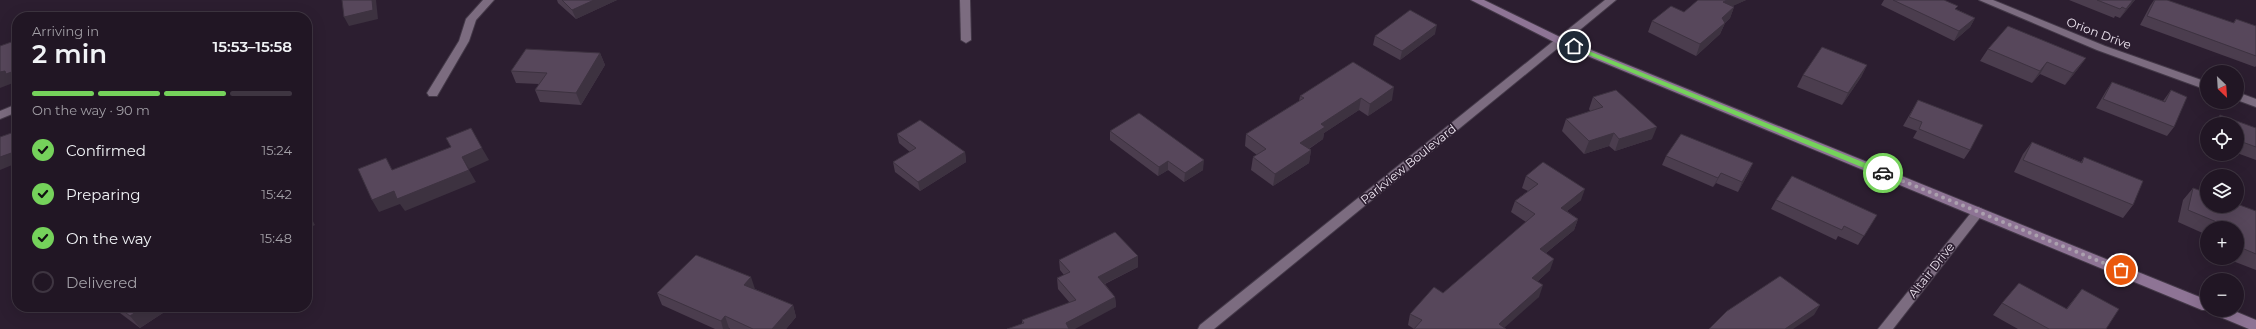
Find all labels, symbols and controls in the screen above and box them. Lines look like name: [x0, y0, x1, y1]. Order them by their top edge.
street label: Orion Drive: [2064, 14, 2134, 52]
text: Arriving in: [32, 23, 99, 39]
pin: [1557, 29, 1591, 63]
icon: home: [1563, 35, 1585, 57]
text: 15:53–15:58: [213, 37, 292, 56]
text: 2 min: [32, 38, 107, 70]
north arrow: [2200, 65, 2244, 109]
map controls: [2200, 65, 2244, 317]
text: On the way · 90 m: [32, 102, 150, 118]
button: locate: [2200, 117, 2244, 161]
street label: Parkview Boulevard: [1357, 121, 1459, 207]
icon: check: [32, 139, 54, 161]
text: Confirmed: [66, 141, 146, 160]
text: 15:24: [262, 142, 292, 158]
courier: [1863, 153, 1903, 193]
icon: car: [1872, 162, 1894, 184]
button: layers: [2200, 169, 2244, 213]
icon: check: [32, 183, 54, 205]
text: Preparing: [66, 185, 141, 204]
text: 15:42: [261, 186, 292, 202]
button: +: [2200, 221, 2244, 265]
icon: check: [32, 227, 54, 249]
text: On the way: [66, 229, 151, 248]
text: 15:48: [260, 230, 292, 246]
street label: Altair Drive: [1905, 239, 1957, 301]
pin: [2104, 253, 2138, 287]
icon: bag: [2110, 259, 2132, 281]
text: Delivered: [66, 273, 138, 292]
button: −: [2200, 273, 2244, 317]

